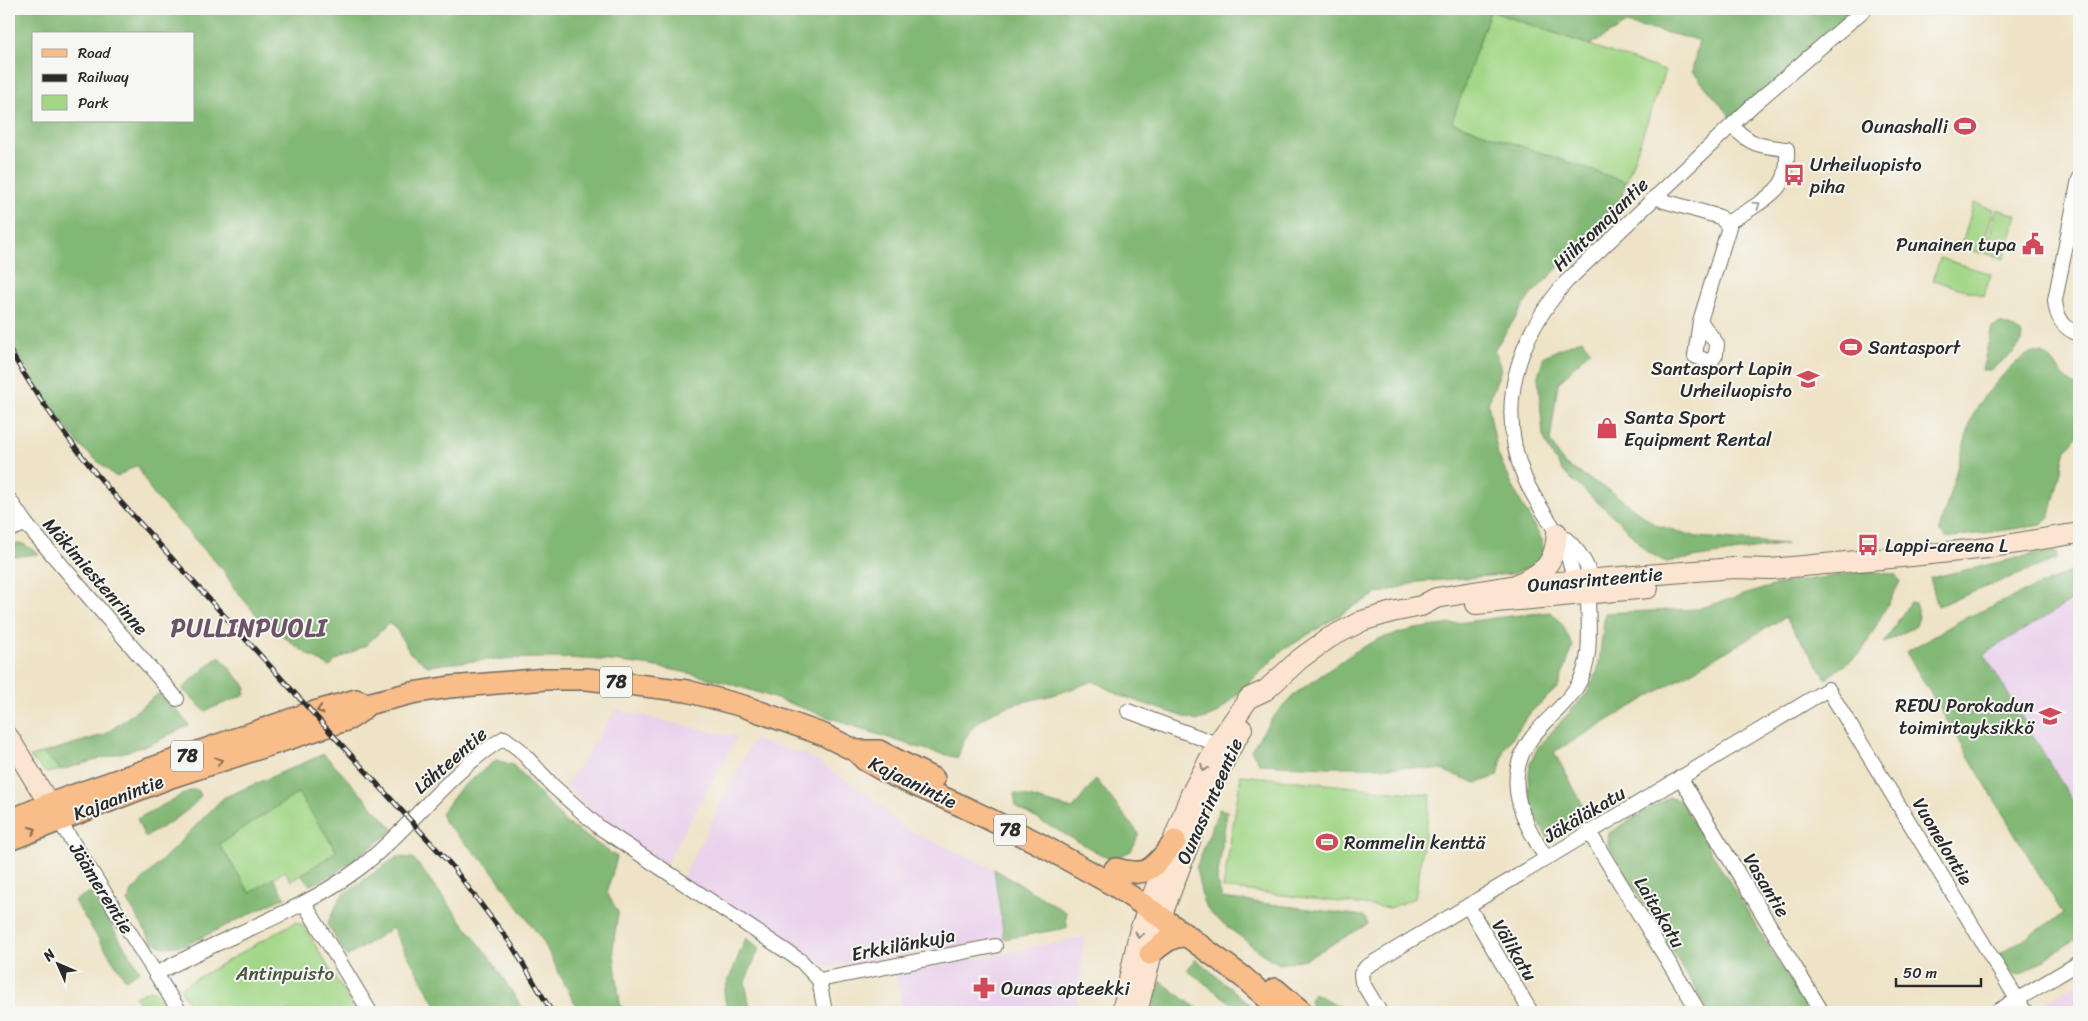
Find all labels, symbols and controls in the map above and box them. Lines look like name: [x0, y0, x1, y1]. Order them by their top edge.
legend: [32, 32, 195, 122]
text: Road: [78, 40, 111, 66]
text: Railway: [78, 64, 129, 90]
text: Park: [78, 90, 109, 116]
place label: Ounashalli: [1861, 110, 1949, 143]
sports icon: Ounashalli: [1952, 113, 1978, 139]
place label: Urheiluopisto piha: [1809, 148, 1922, 203]
bus stop icon: Urheiluopisto piha: [1781, 162, 1807, 188]
street label: Hiihtomajantie: [1544, 169, 1657, 279]
one-way arrow: [1752, 202, 1761, 211]
place label: Punainen tupa: [1896, 228, 2016, 261]
public building icon: Punainen tupa: [2020, 231, 2046, 257]
place label: Santasport: [1868, 331, 1962, 364]
sports icon: Santasport: [1838, 334, 1864, 360]
place label: Santasport Lapin Urheiluopisto: [1651, 352, 1792, 407]
school or university icon: Santasport Lapin Urheiluopisto: [1795, 366, 1821, 392]
place label: Santa Sport Equipment Rental: [1624, 401, 1772, 456]
shop icon: Santa Sport Equipment Rental: [1594, 415, 1620, 441]
street label: Mäkimiestenrinne: [35, 510, 157, 643]
place label: Lappi-areena L: [1885, 529, 2008, 562]
bus stop icon: Lappi-areena L: [1855, 532, 1881, 558]
street label: Ounasrinteentie: [1526, 557, 1664, 602]
district label: PULLINPUOLI: [171, 607, 329, 649]
road number: 78: [600, 666, 632, 698]
place label: REDU Porokadun toimintayksikkö: [1895, 689, 2035, 744]
school or university icon: REDU Porokadun toimintayksikkö: [2037, 703, 2063, 729]
one-way arrow: [317, 705, 325, 715]
street label: Lähteentie: [406, 718, 495, 802]
street label: Ounasrinteentie: [1167, 732, 1252, 870]
road number: 78: [171, 740, 203, 771]
street label: Kajaanintie: [863, 747, 963, 818]
one-way arrow: [214, 757, 223, 767]
one-way arrow: [1201, 762, 1211, 771]
street label: Kajaanintie: [68, 765, 168, 830]
street label: Jäkäläkatu: [1536, 777, 1632, 853]
street label: Vuonelontie: [1903, 791, 1982, 892]
road number: 78: [994, 814, 1026, 846]
one-way arrow: [28, 825, 37, 836]
place label: Rommelin kenttä: [1344, 826, 1487, 859]
sports icon: Rommelin kenttä: [1314, 829, 1340, 855]
street label: Jäämerentie: [60, 835, 143, 941]
street label: Vasantie: [1734, 846, 1799, 924]
street label: Laitakatu: [1625, 870, 1694, 955]
street label: Välikatu: [1483, 913, 1546, 988]
street label: Erkkilänkuja: [848, 918, 958, 971]
one-way arrow: [1134, 931, 1145, 940]
north arrow: [32, 938, 82, 988]
text: N: [36, 943, 62, 968]
scale bar: [1896, 956, 1980, 988]
park label: Antinpuisto: [235, 957, 334, 990]
text: 50 m: [1903, 960, 1938, 986]
place label: Ounas apteekki: [1001, 972, 1131, 1005]
pharmacy icon: Ounas apteekki: [971, 975, 997, 1001]

